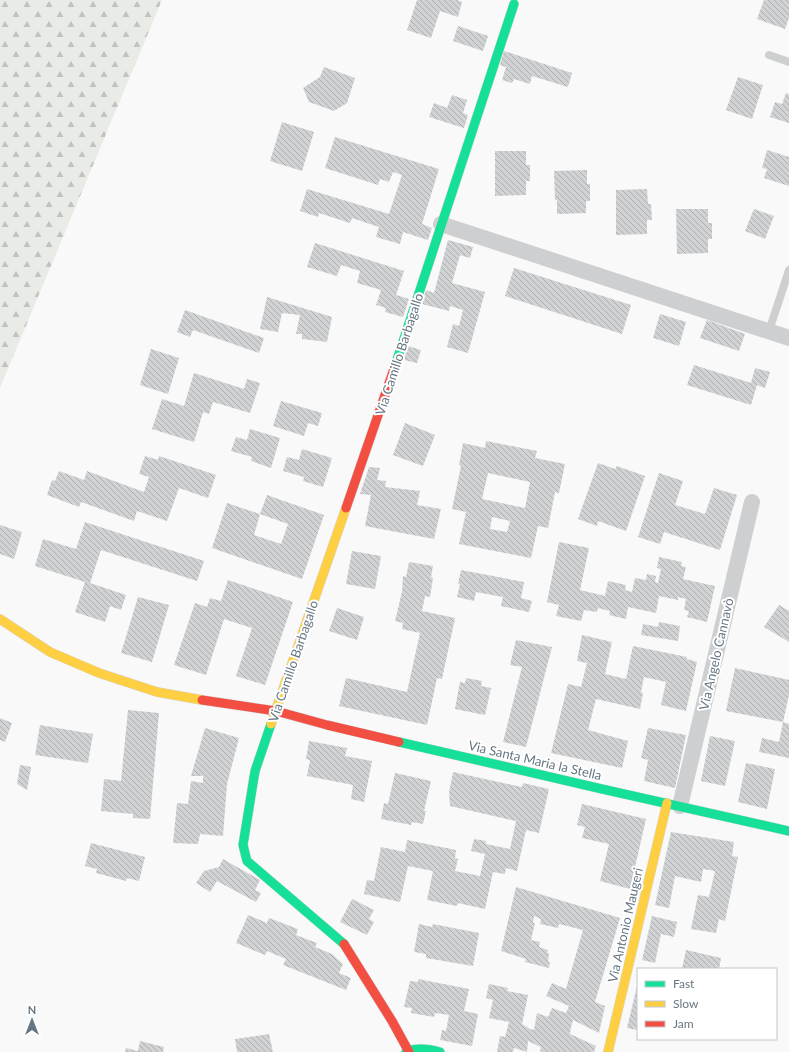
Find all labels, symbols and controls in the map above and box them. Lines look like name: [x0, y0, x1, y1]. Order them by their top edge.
street label: Via Camillo Barbagallo: [372, 291, 426, 417]
street label: Via Angelo Cannavò: [695, 596, 737, 712]
street label: Via Camillo Barbagallo: [265, 598, 321, 724]
street label: Via Santa Maria la Stella: [467, 737, 603, 783]
street label: Via Antonio Maugeri: [604, 866, 646, 984]
legend: [637, 968, 777, 1040]
text: Fast: [673, 976, 695, 991]
text: Slow: [673, 996, 699, 1011]
north arrow: [12, 1000, 52, 1040]
text: N: [28, 1003, 36, 1016]
text: Jam: [673, 1016, 694, 1031]

